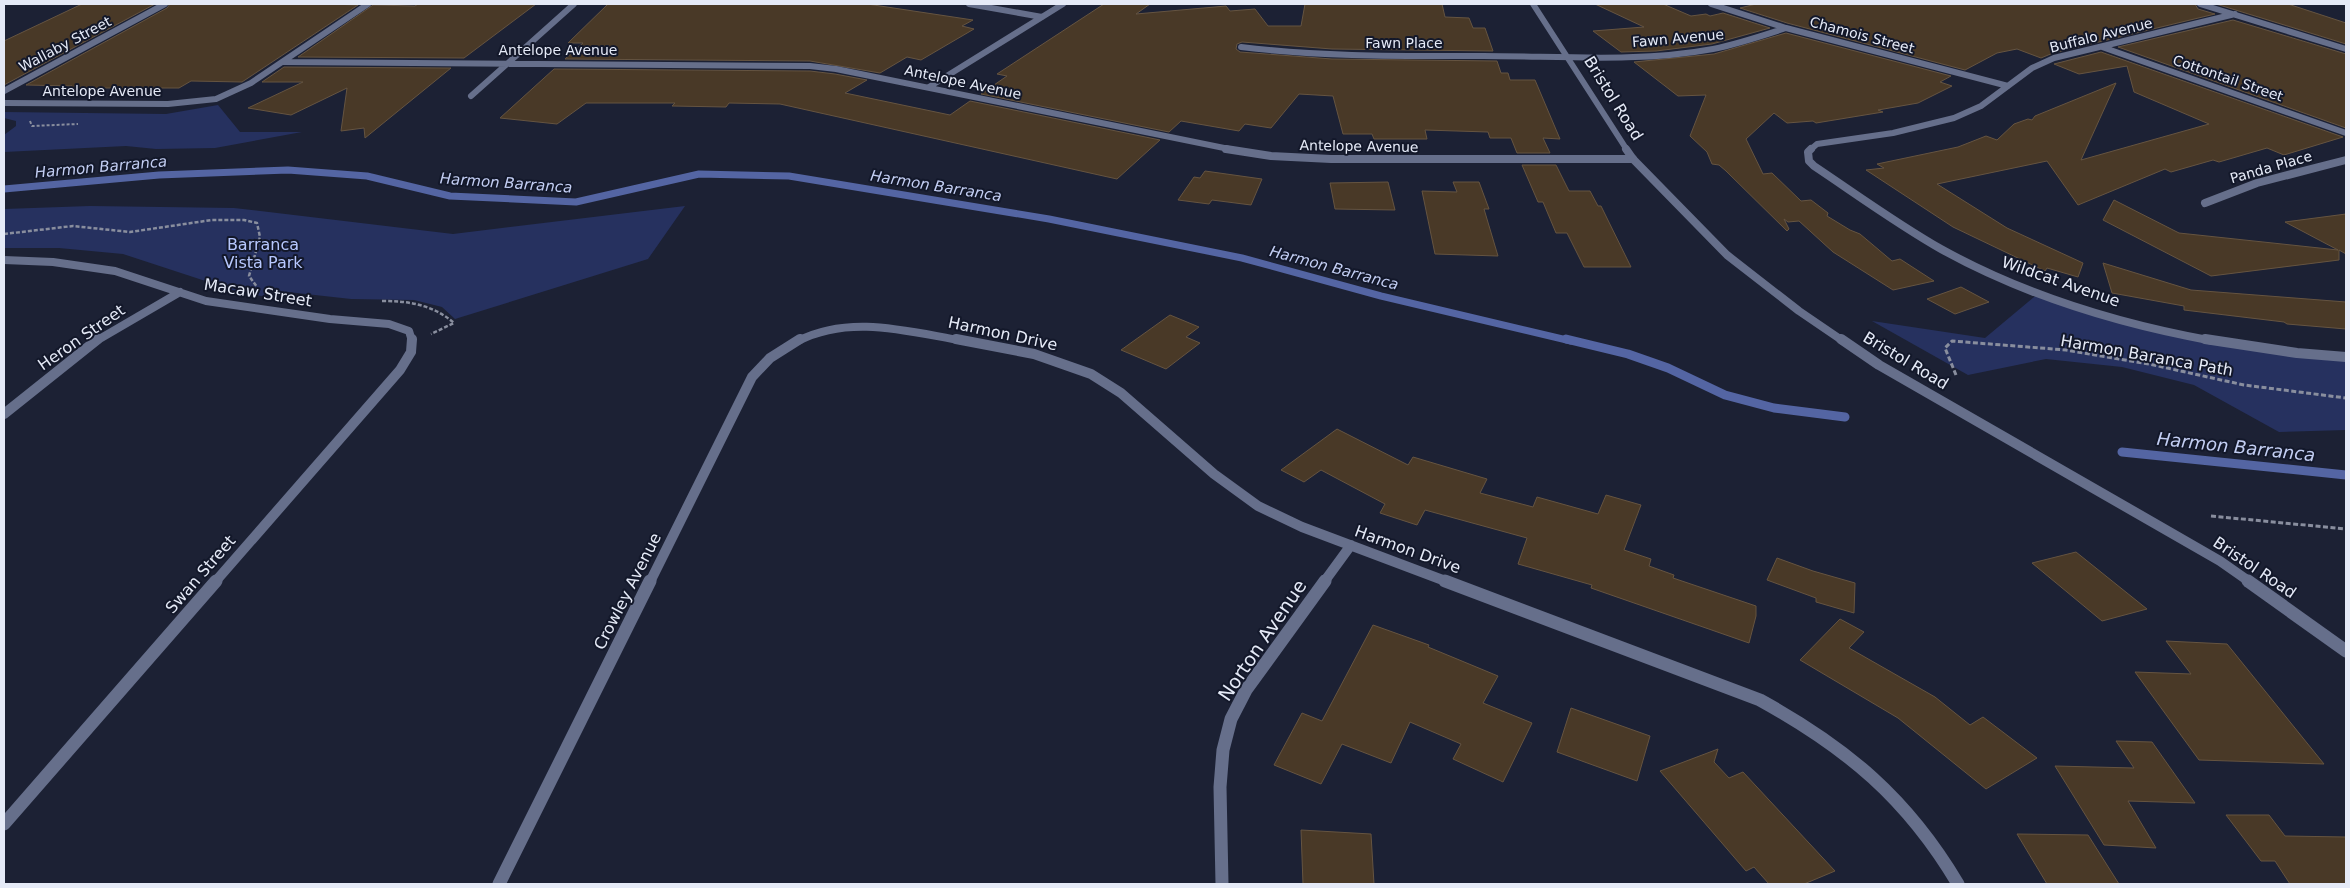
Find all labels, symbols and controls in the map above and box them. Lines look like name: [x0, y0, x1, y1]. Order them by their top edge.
street label: Wallaby Street: [16, 13, 114, 75]
street label: Chamois Street: [1808, 13, 1917, 57]
street label: Buffalo Avenue: [2048, 14, 2154, 56]
street label: Fawn Avenue: [1631, 26, 1725, 50]
street label: Fawn Place: [1365, 35, 1443, 51]
street label: Antelope Avenue: [499, 42, 617, 58]
street label: Bristol Road: [1580, 52, 1647, 144]
street label: Cottontail Street: [2171, 52, 2286, 105]
street label: Antelope Avenue: [903, 62, 1023, 102]
street label: Antelope Avenue: [43, 83, 161, 99]
street label: Antelope Avenue: [1299, 137, 1419, 155]
street label: Panda Place: [2228, 148, 2314, 186]
water label: Harmon Barranca: [34, 152, 168, 182]
water label: Harmon Barranca: [869, 167, 1003, 205]
water label: Harmon Barranca: [439, 169, 573, 197]
park label: Barranca Vista Park: [223, 235, 303, 272]
water label: Harmon Barranca: [1268, 242, 1400, 294]
street label: Wildcat Avenue: [1999, 252, 2123, 311]
street label: Macaw Street: [203, 275, 313, 310]
street label: Heron Street: [34, 300, 128, 374]
street label: Harmon Drive: [946, 313, 1059, 354]
street label: Bristol Road: [1860, 328, 1952, 393]
street label: Harmon Baranca Path: [2059, 331, 2235, 380]
water label: Harmon Barranca: [2156, 428, 2316, 465]
street label: Harmon Drive: [1352, 521, 1463, 577]
street label: Crowley Avenue: [590, 530, 665, 653]
street label: Swan Street: [161, 532, 239, 617]
street label: Bristol Road: [2210, 533, 2300, 602]
street label: Norton Avenue: [1213, 575, 1311, 705]

